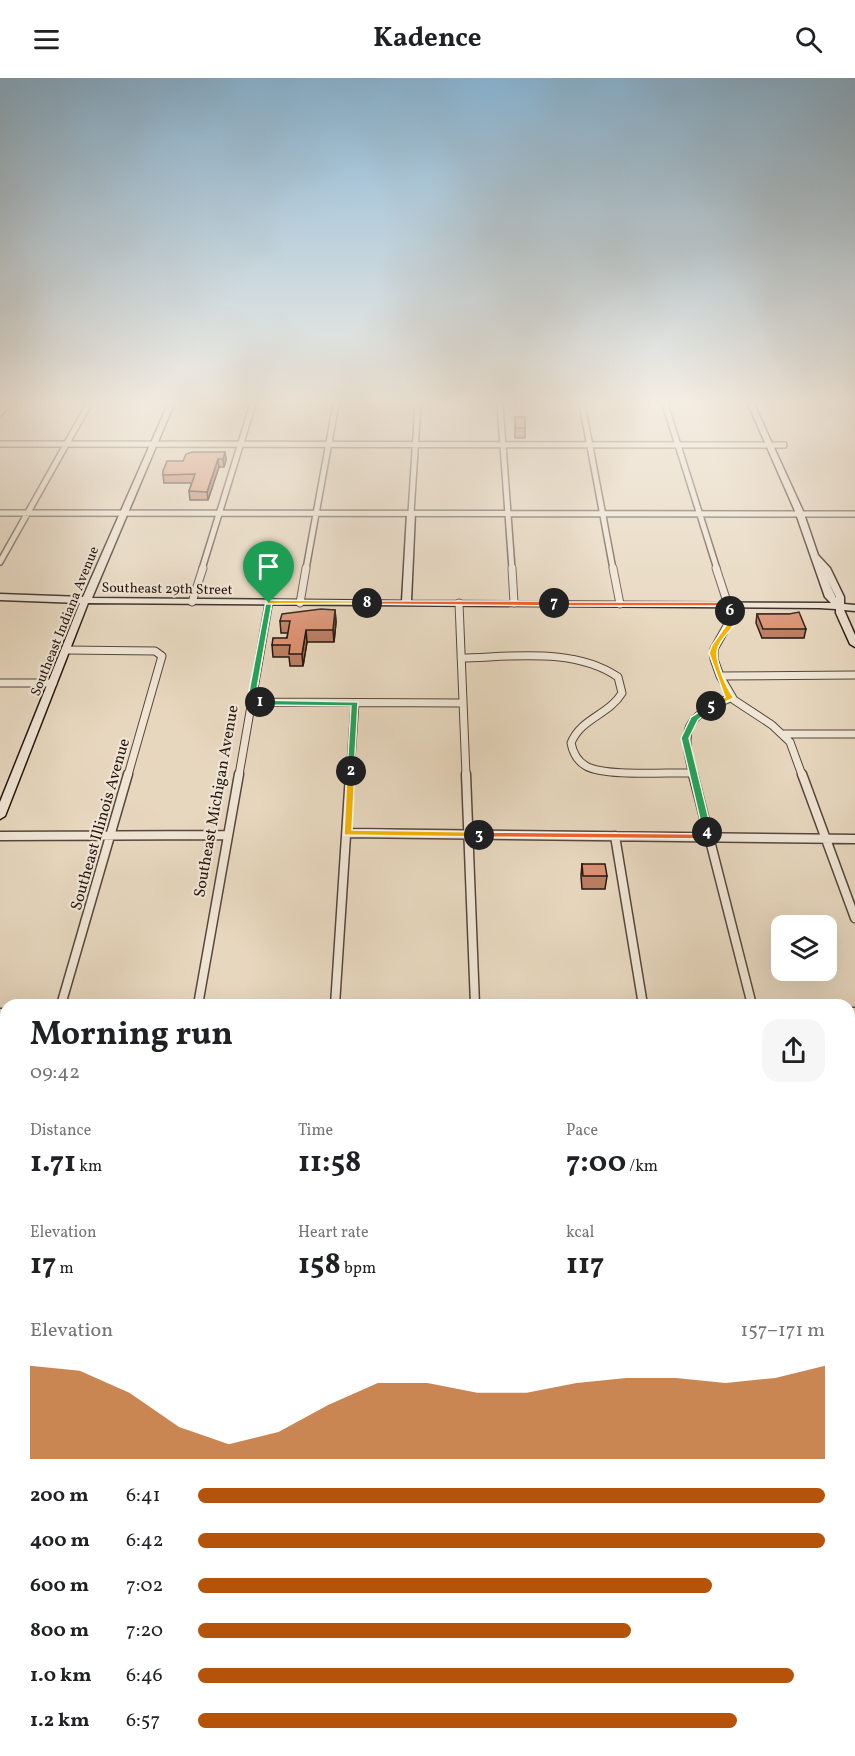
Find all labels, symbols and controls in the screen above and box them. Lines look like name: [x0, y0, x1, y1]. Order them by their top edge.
text: Kadence: [373, 20, 482, 58]
icon: menu: [30, 23, 63, 56]
icon: search: [792, 23, 825, 56]
pin: [243, 541, 294, 603]
street label: Southeast Indiana Avenue: [27, 544, 104, 699]
icon: arrive: [252, 550, 285, 583]
street label: Southeast 29th Street: [101, 579, 233, 600]
pin: 8: [352, 588, 382, 618]
pin: 7: [539, 588, 569, 618]
text: 8: [363, 592, 371, 614]
text: 7: [550, 592, 558, 614]
pin: 6: [715, 596, 745, 626]
text: 6: [726, 600, 734, 622]
pin: 1: [245, 687, 275, 717]
text: 1: [257, 691, 263, 713]
pin: 5: [696, 691, 726, 721]
text: 5: [707, 695, 715, 717]
street label: Southeast Michigan Avenue: [189, 704, 245, 899]
street label: Southeast Illinois Avenue: [66, 736, 136, 913]
pin: 2: [336, 756, 366, 786]
text: 2: [347, 760, 355, 782]
pin: 4: [692, 817, 722, 847]
pin: 3: [464, 820, 494, 850]
text: 4: [702, 821, 712, 843]
text: 3: [475, 824, 483, 846]
map controls: [771, 915, 837, 981]
button: layers: [771, 915, 837, 981]
text: Morning run: [30, 1013, 233, 1059]
button: share: [762, 1019, 825, 1082]
text: 09:42: [30, 1059, 80, 1087]
text: Distance: [30, 1120, 91, 1142]
text: Time: [298, 1120, 333, 1142]
text: Pace: [566, 1120, 598, 1142]
text: 1.71: [30, 1142, 76, 1184]
text: 11:58: [298, 1142, 361, 1184]
text: 7:00: [566, 1142, 626, 1184]
text: km: [76, 1156, 102, 1178]
text: /km: [626, 1156, 658, 1178]
text: Elevation: [30, 1222, 97, 1244]
text: Heart rate: [298, 1222, 369, 1244]
text: kcal: [566, 1222, 594, 1244]
text: 17: [30, 1244, 56, 1286]
text: 158: [298, 1244, 341, 1286]
text: 117: [566, 1244, 604, 1286]
text: m: [56, 1258, 74, 1280]
text: bpm: [341, 1258, 376, 1280]
text: Elevation: [30, 1317, 113, 1345]
text: 157–171 m: [740, 1317, 825, 1345]
text: 200 m: [30, 1482, 88, 1510]
text: 6:41: [126, 1482, 161, 1510]
text: 400 m: [30, 1527, 90, 1555]
text: 6:42: [126, 1527, 164, 1555]
text: 600 m: [30, 1572, 89, 1600]
text: 7:02: [126, 1572, 163, 1600]
text: 800 m: [30, 1617, 89, 1645]
text: 7:20: [126, 1617, 163, 1645]
text: 1.0 km: [30, 1662, 92, 1690]
text: 6:46: [126, 1662, 163, 1690]
text: 1.2 km: [30, 1707, 90, 1735]
text: 6:57: [126, 1707, 160, 1735]

